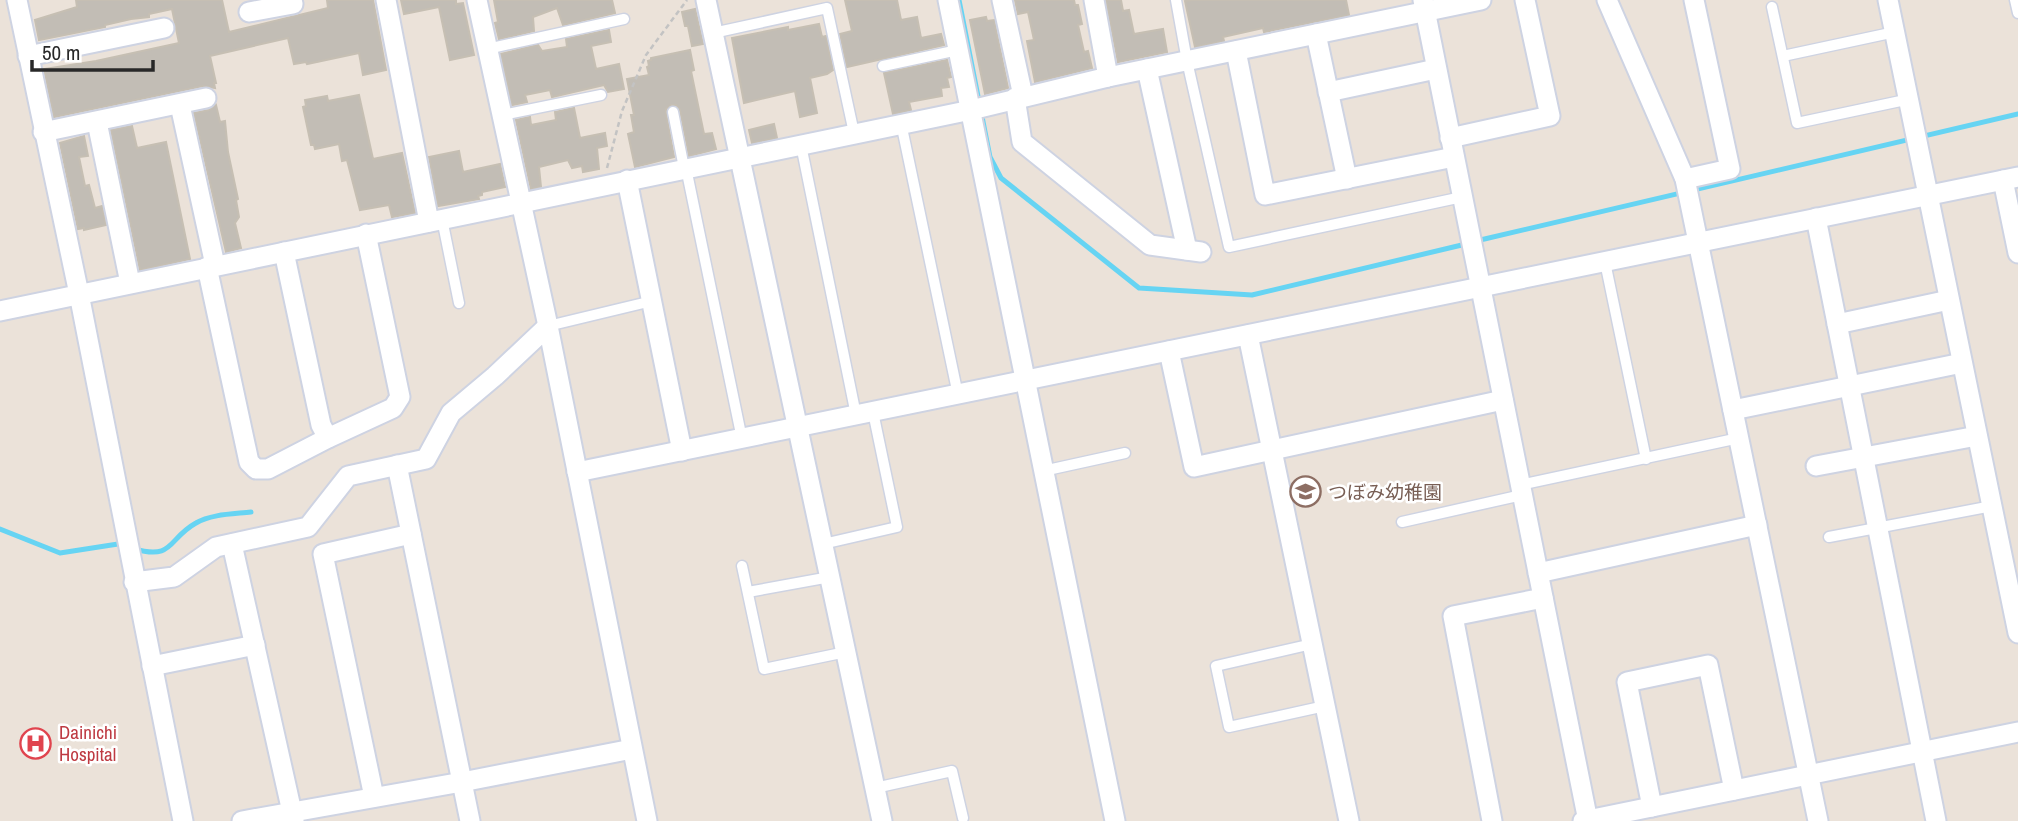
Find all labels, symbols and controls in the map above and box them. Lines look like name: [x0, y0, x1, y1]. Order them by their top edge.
scale bar: [32, 28, 152, 72]
text: 50 m: [42, 38, 80, 67]
school or university icon: つぼみ幼稚園: [1288, 475, 1322, 509]
place label: つぼみ幼稚園: [1328, 479, 1442, 505]
place label: Dainichi Hospital: [59, 719, 117, 767]
hospital icon: Dainichi Hospital: [19, 726, 53, 760]

